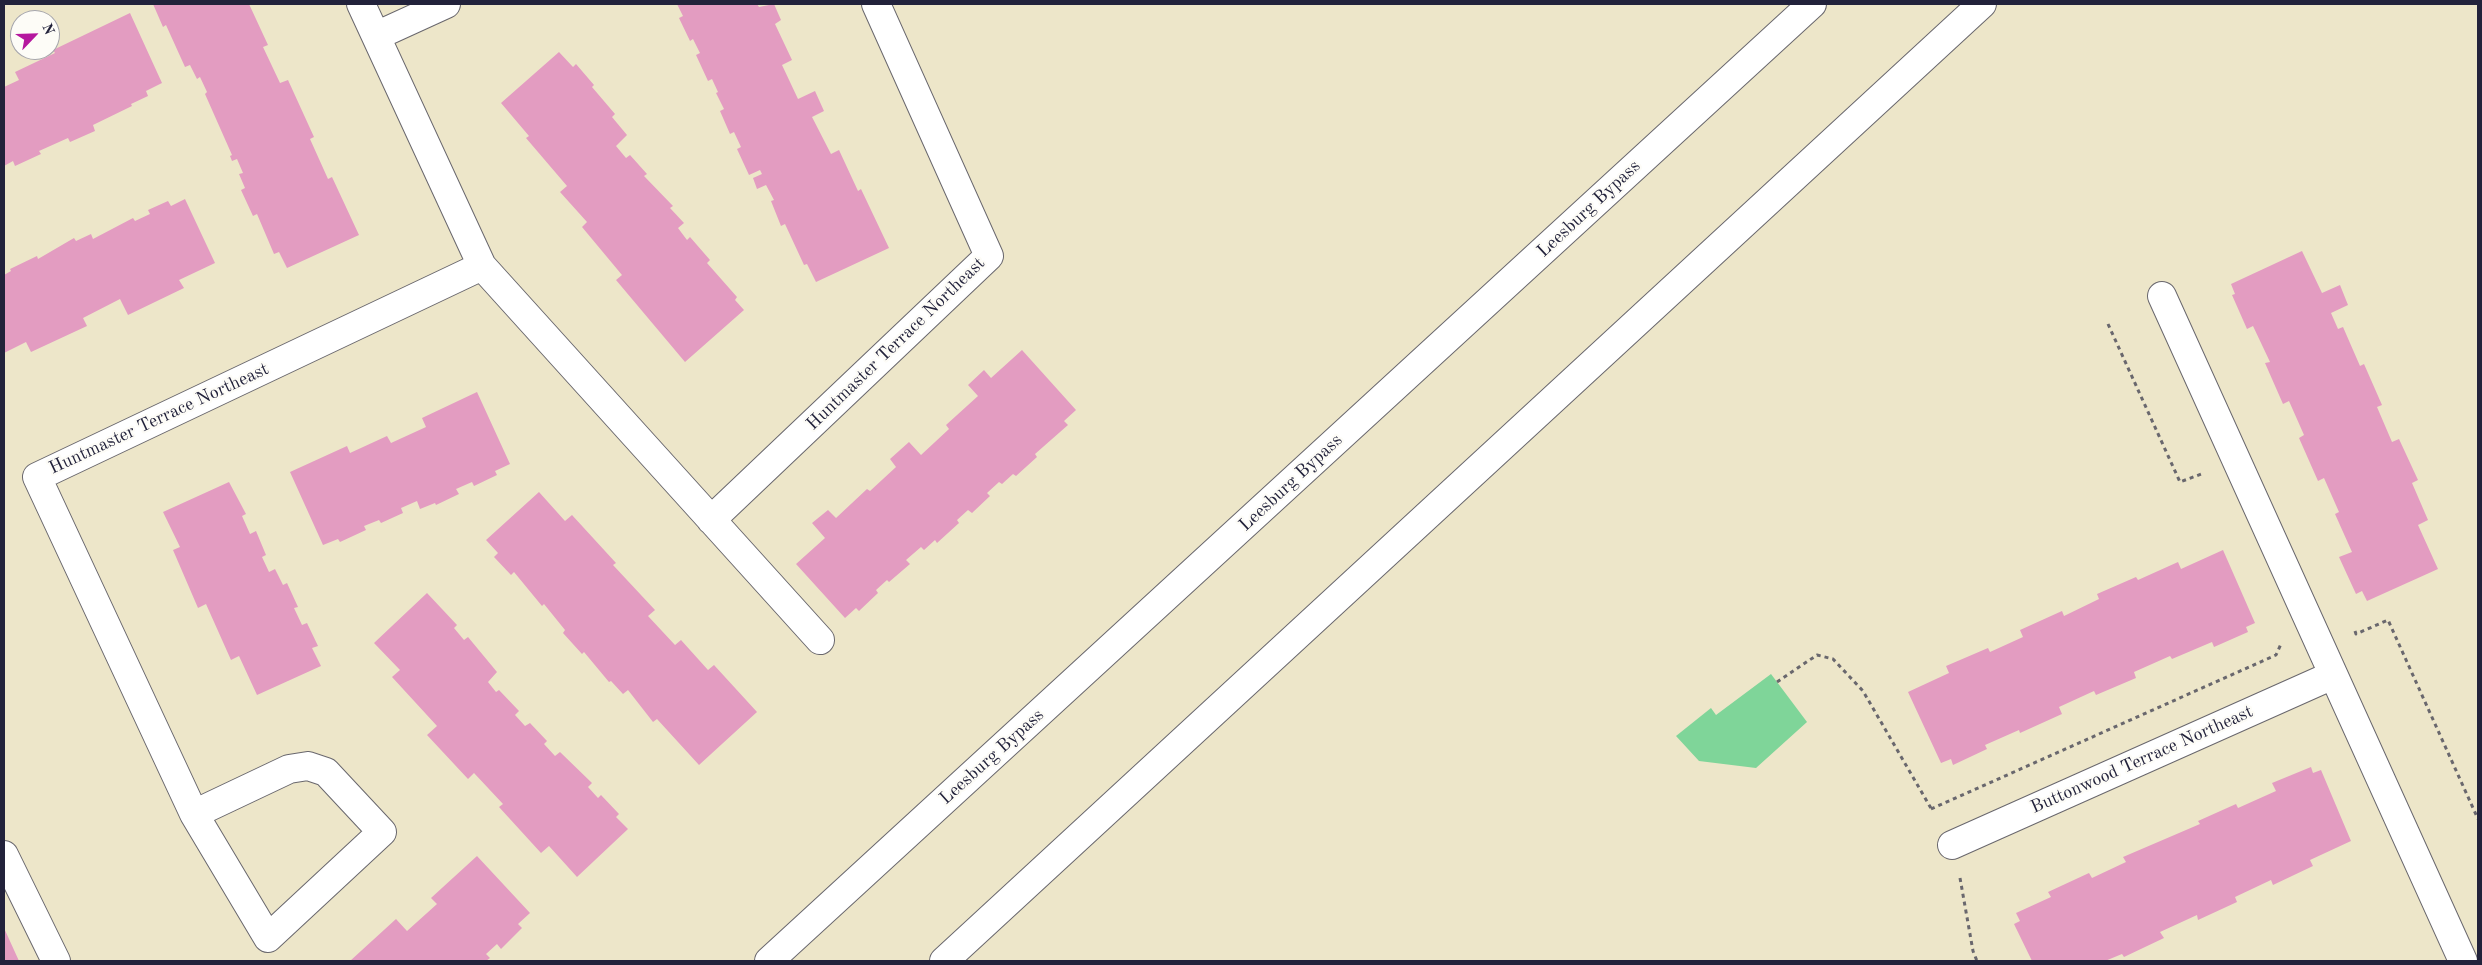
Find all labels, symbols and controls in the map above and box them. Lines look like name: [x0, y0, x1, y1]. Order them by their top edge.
north arrow: [10, 10, 60, 60]
text: N: [39, 22, 56, 37]
street label: Leesburg Bypass: [1533, 156, 1645, 262]
street label: Huntmaster Terrace Northeast: [802, 253, 990, 435]
street label: Huntmaster Terrace Northeast: [46, 358, 272, 480]
street label: Leesburg Bypass: [1235, 430, 1347, 536]
street label: Buttonwood Terrace Northeast: [2028, 701, 2256, 819]
street label: Leesburg Bypass: [935, 704, 1049, 810]

